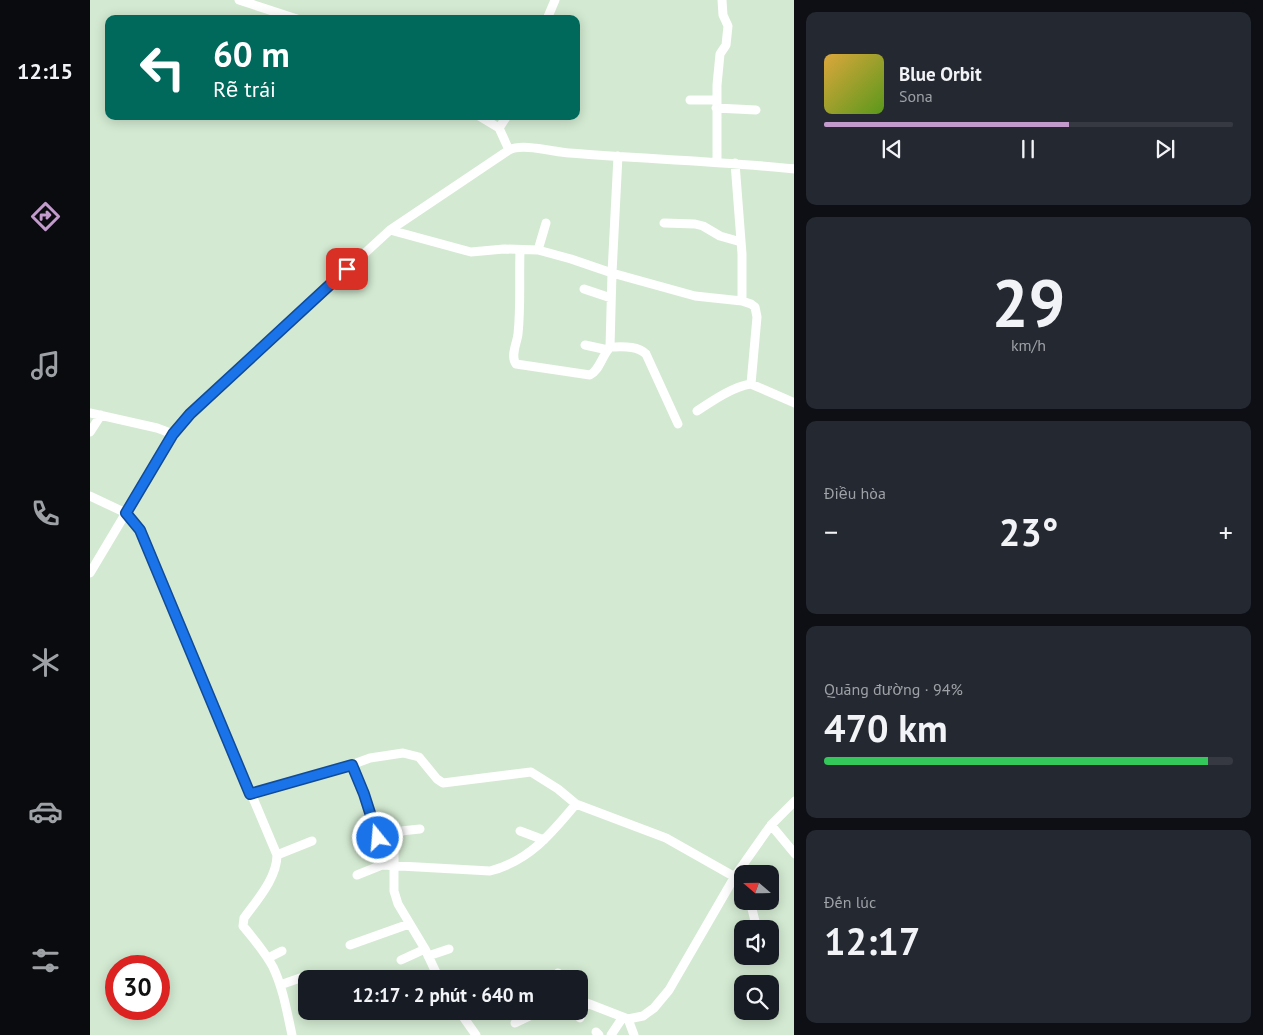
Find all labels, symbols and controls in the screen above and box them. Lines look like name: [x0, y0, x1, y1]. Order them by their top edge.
text: 60 m: [213, 31, 290, 77]
icon: left: [130, 35, 195, 100]
text: 12:15: [17, 57, 73, 85]
text: Blue Orbit: [899, 62, 982, 86]
text: Rẽ trái: [213, 75, 276, 103]
text: Sona: [899, 86, 933, 106]
icon: previous: [878, 135, 906, 163]
icon: pause: [1014, 135, 1042, 163]
icon: next: [1151, 135, 1179, 163]
icon: directions: [28, 199, 63, 234]
pin: [326, 248, 368, 290]
icon: arrive: [333, 255, 361, 283]
text: 29: [992, 260, 1065, 344]
text: km/h: [1011, 335, 1046, 355]
icon: music: [28, 348, 63, 383]
text: Điều hòa: [824, 483, 886, 503]
icon: phone: [28, 496, 63, 531]
text: 23°: [999, 507, 1058, 556]
text: −: [824, 513, 838, 550]
text: +: [1219, 513, 1233, 550]
icon: climate: [28, 645, 63, 680]
text: Quãng đường · 94%: [824, 679, 963, 699]
text: 470 km: [824, 703, 948, 752]
icon: car: [28, 794, 63, 829]
position arrow: [351, 811, 403, 863]
north arrow: [734, 865, 779, 910]
map controls: [734, 865, 779, 1020]
text: Đến lúc: [824, 892, 876, 912]
text: 12:17: [824, 916, 920, 965]
button: sound: [734, 920, 779, 965]
icon: filters: [28, 943, 63, 978]
speed limit sign: 30: [105, 955, 170, 1020]
button: search: [734, 975, 779, 1020]
text: 12:17 · 2 phút · 640 m: [352, 983, 534, 1007]

